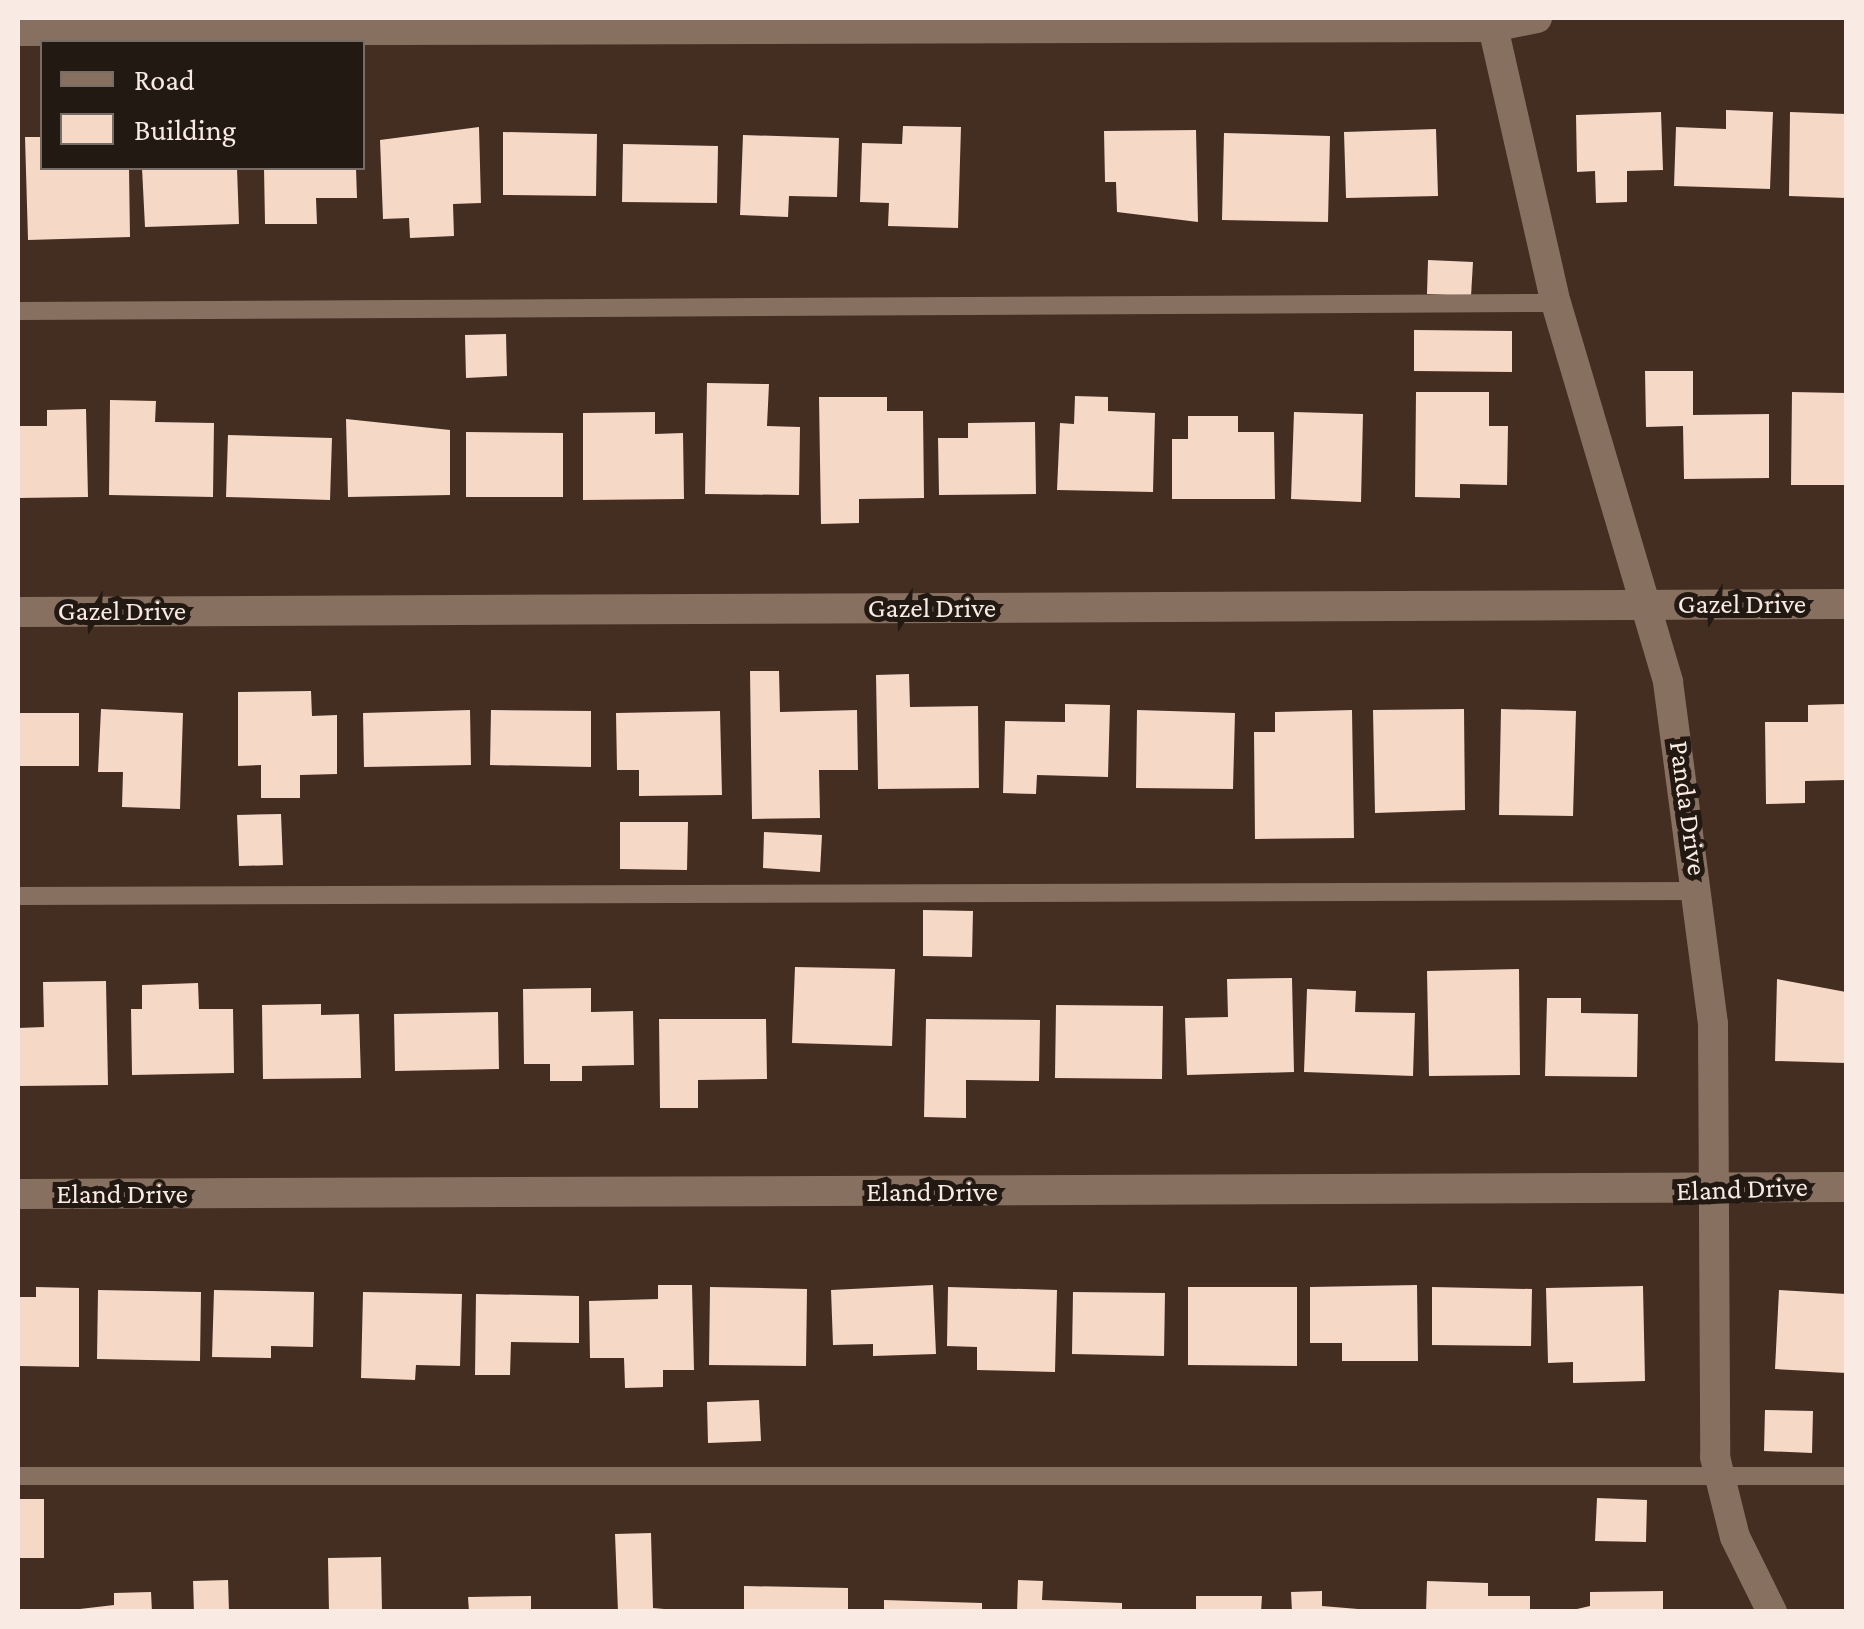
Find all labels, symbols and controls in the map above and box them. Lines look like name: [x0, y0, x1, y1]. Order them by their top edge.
legend: [40, 40, 365, 170]
text: Road: [134, 63, 195, 96]
text: Building: [134, 113, 236, 146]
street label: Gazel Drive: [1678, 587, 1806, 621]
street label: Gazel Drive: [868, 591, 996, 625]
street label: Gazel Drive: [58, 594, 186, 628]
street label: Panda Drive: [1662, 739, 1714, 877]
street label: Eland Drive: [1676, 1170, 1808, 1208]
street label: Eland Drive: [866, 1175, 998, 1209]
street label: Eland Drive: [56, 1177, 188, 1211]

